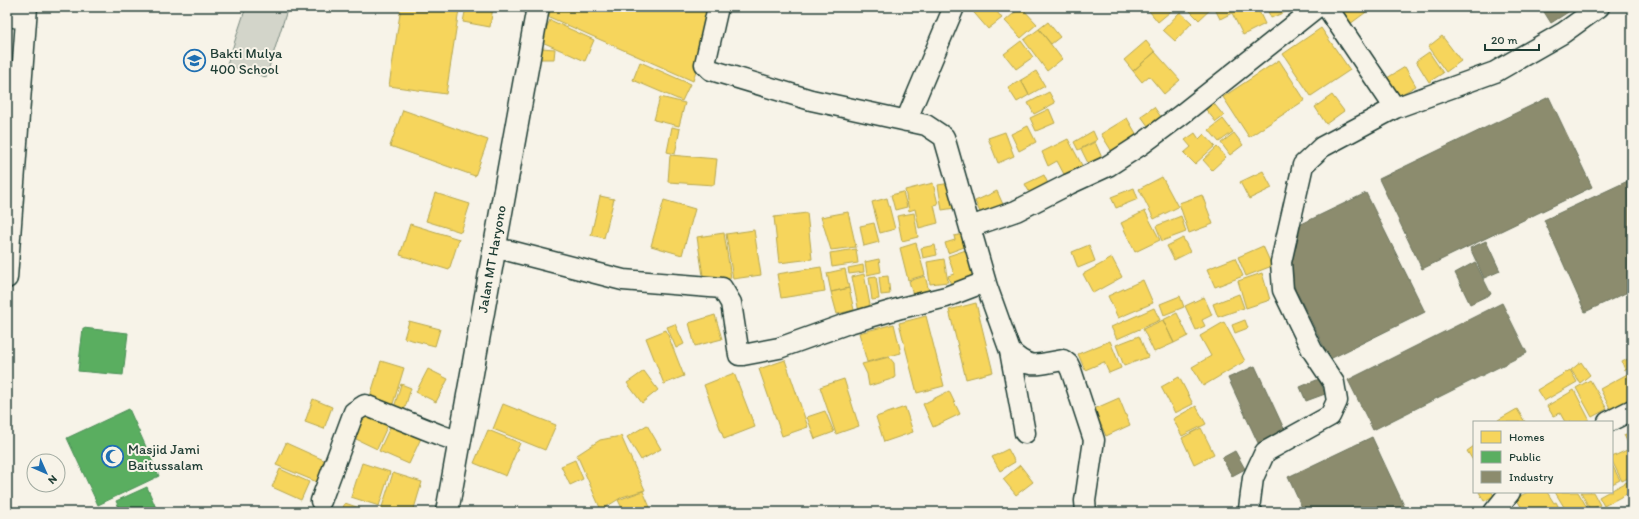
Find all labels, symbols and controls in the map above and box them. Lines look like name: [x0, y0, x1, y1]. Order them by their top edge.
scale bar: [1485, 26, 1539, 52]
text: 20 m: [1491, 33, 1518, 47]
place label: Bakti Mulya 400 School: [210, 45, 283, 78]
school or university icon: Bakti Mulya 400 School: [182, 48, 208, 74]
street label: Jalan MT Haryono: [474, 204, 510, 314]
legend: [1473, 421, 1613, 493]
text: Homes: [1509, 430, 1545, 444]
place label: Masjid Jami Baitussalam: [128, 441, 204, 474]
mosque icon: Masjid Jami Baitussalam: [100, 444, 126, 470]
text: Public: [1509, 450, 1541, 464]
north arrow: [26, 453, 66, 493]
text: Industry: [1509, 470, 1554, 484]
text: N: [45, 472, 60, 487]

